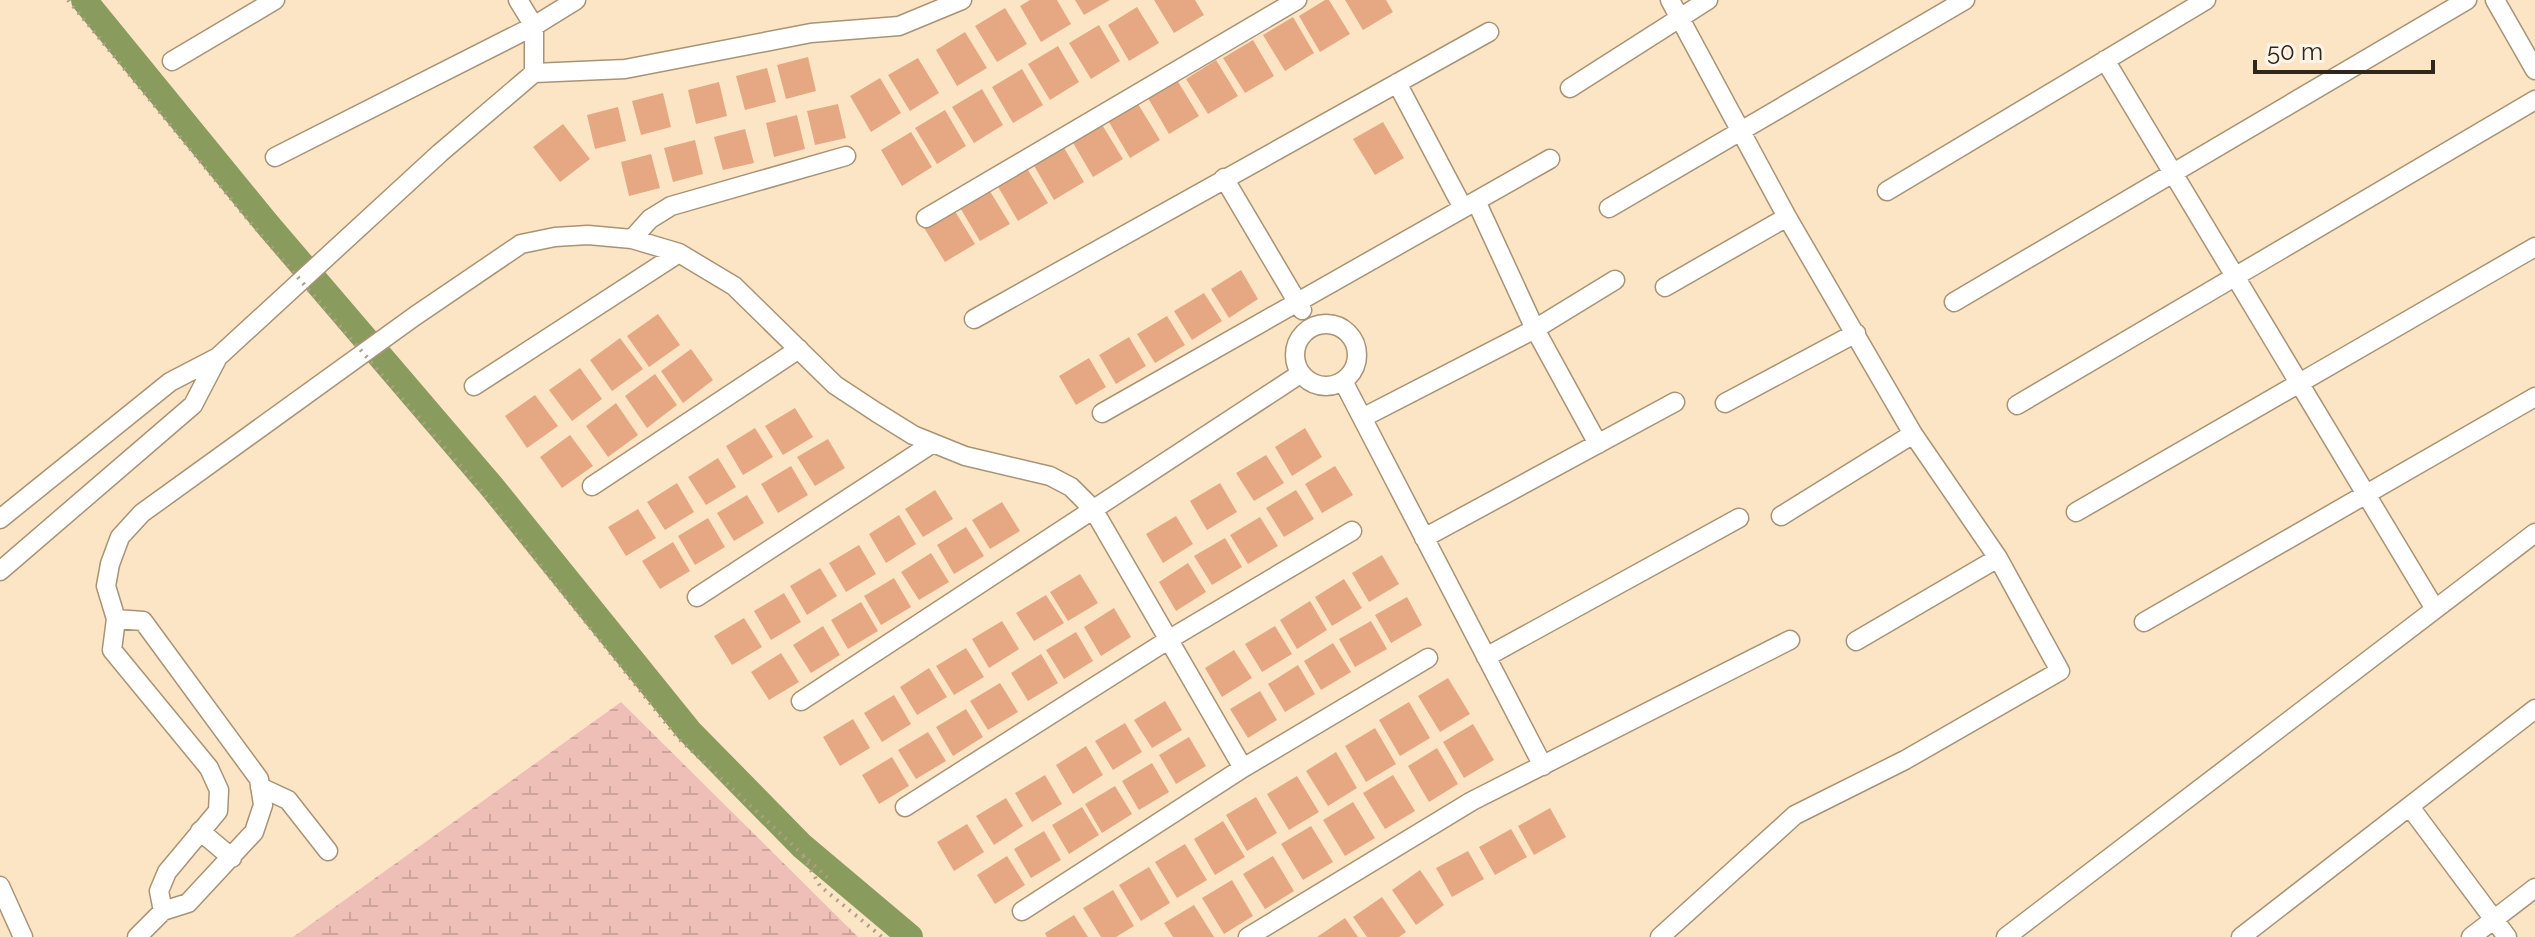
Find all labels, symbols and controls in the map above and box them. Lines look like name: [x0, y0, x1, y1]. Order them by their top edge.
scale bar: [2255, 24, 2433, 74]
text: 50 m: [2267, 37, 2323, 66]

